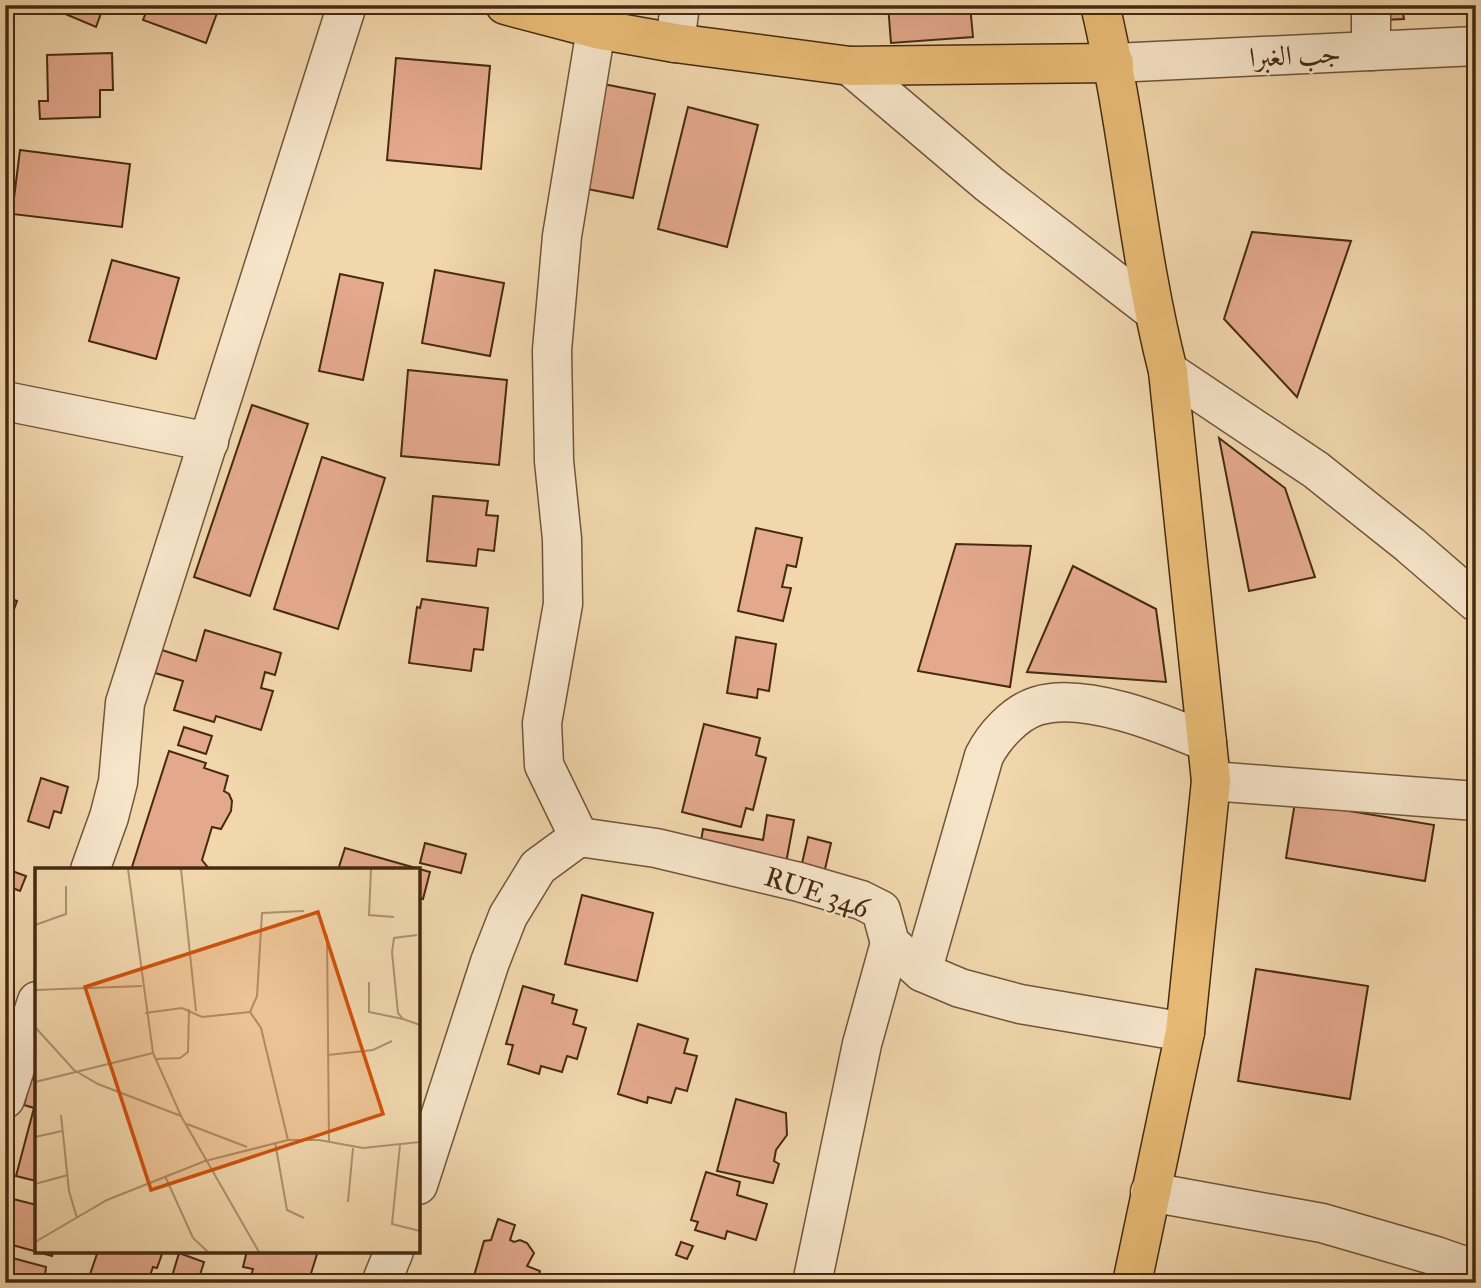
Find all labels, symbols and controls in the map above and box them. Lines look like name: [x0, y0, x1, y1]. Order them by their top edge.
street label: جب الغبرا: [1248, 35, 1342, 75]
street label: RUE 346: [760, 859, 875, 926]
inset map: [35, 868, 420, 1253]

